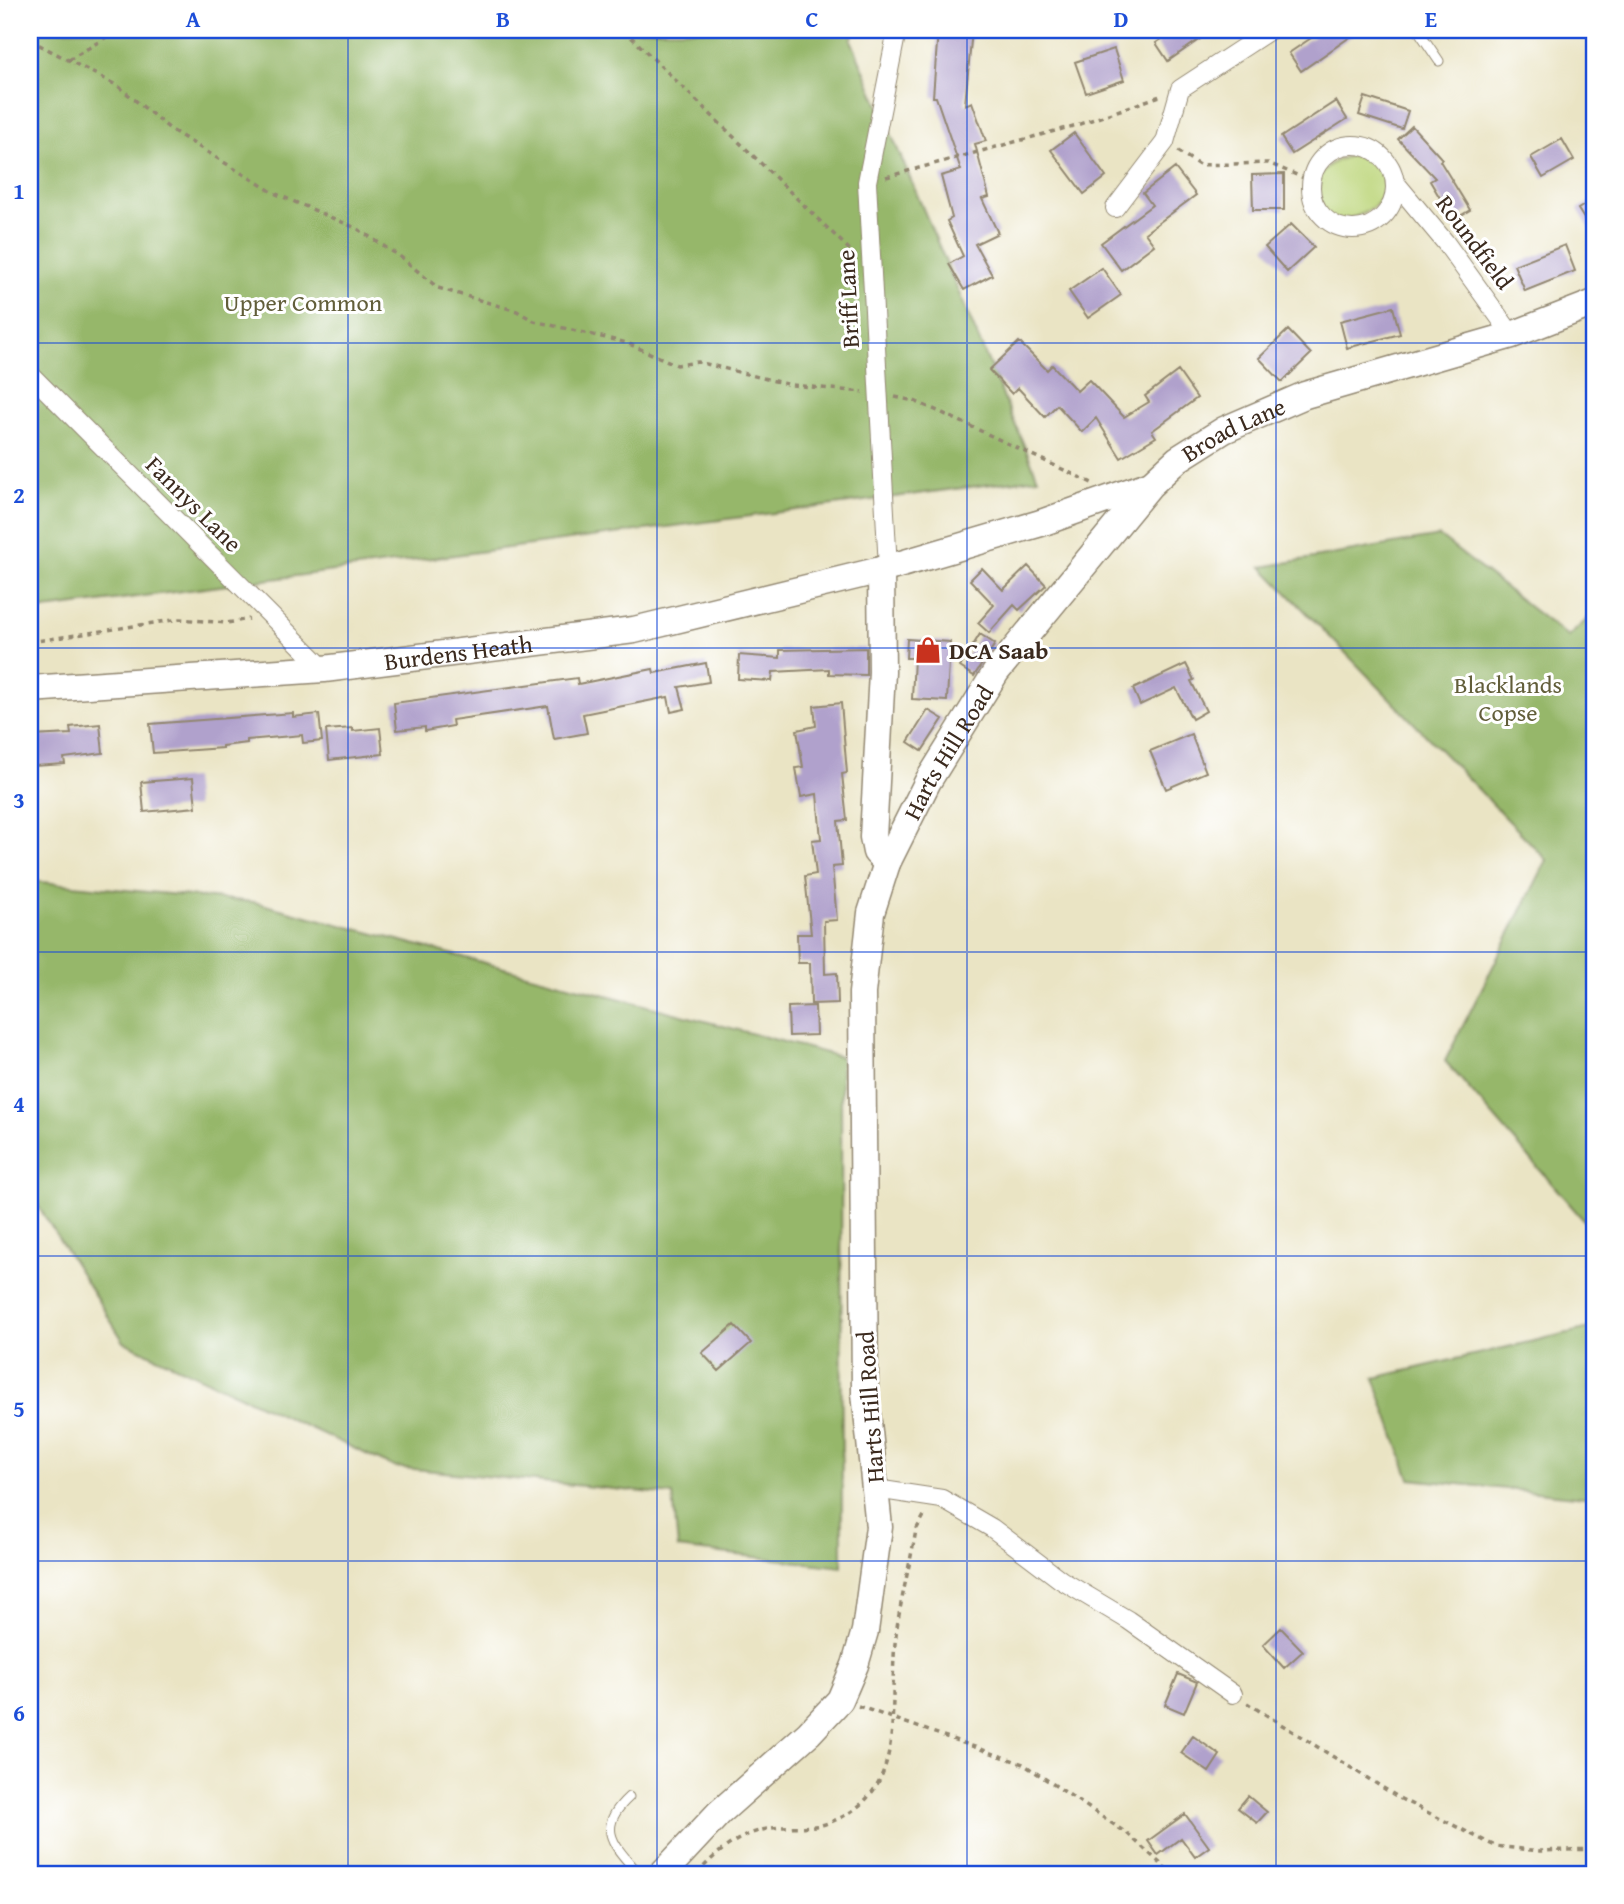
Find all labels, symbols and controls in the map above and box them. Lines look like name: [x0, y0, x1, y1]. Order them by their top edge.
text: A: [186, 2, 201, 35]
text: B: [496, 2, 510, 35]
text: C: [805, 2, 819, 35]
text: D: [1114, 2, 1129, 35]
text: E: [1425, 2, 1437, 35]
text: 1: [13, 174, 25, 207]
street label: Roundfield: [1428, 187, 1522, 297]
street label: Briff Lane: [828, 249, 868, 349]
park label: Upper Common: [224, 285, 383, 320]
street label: Broad Lane: [1174, 388, 1291, 470]
street label: Fannys Lane: [138, 448, 250, 560]
text: 2: [13, 478, 25, 511]
street label: Burdens Heath: [382, 625, 535, 679]
place label: DCA Saab: [949, 633, 1048, 668]
shop icon: DCA Saab: [913, 635, 943, 665]
park label: Blacklands Copse: [1454, 667, 1562, 730]
street label: Harts Hill Road: [894, 677, 1002, 826]
text: 3: [13, 783, 25, 816]
text: 4: [13, 1087, 25, 1120]
street label: Harts Hill Road: [847, 1330, 893, 1484]
text: 5: [13, 1392, 25, 1425]
text: 6: [13, 1696, 25, 1729]

